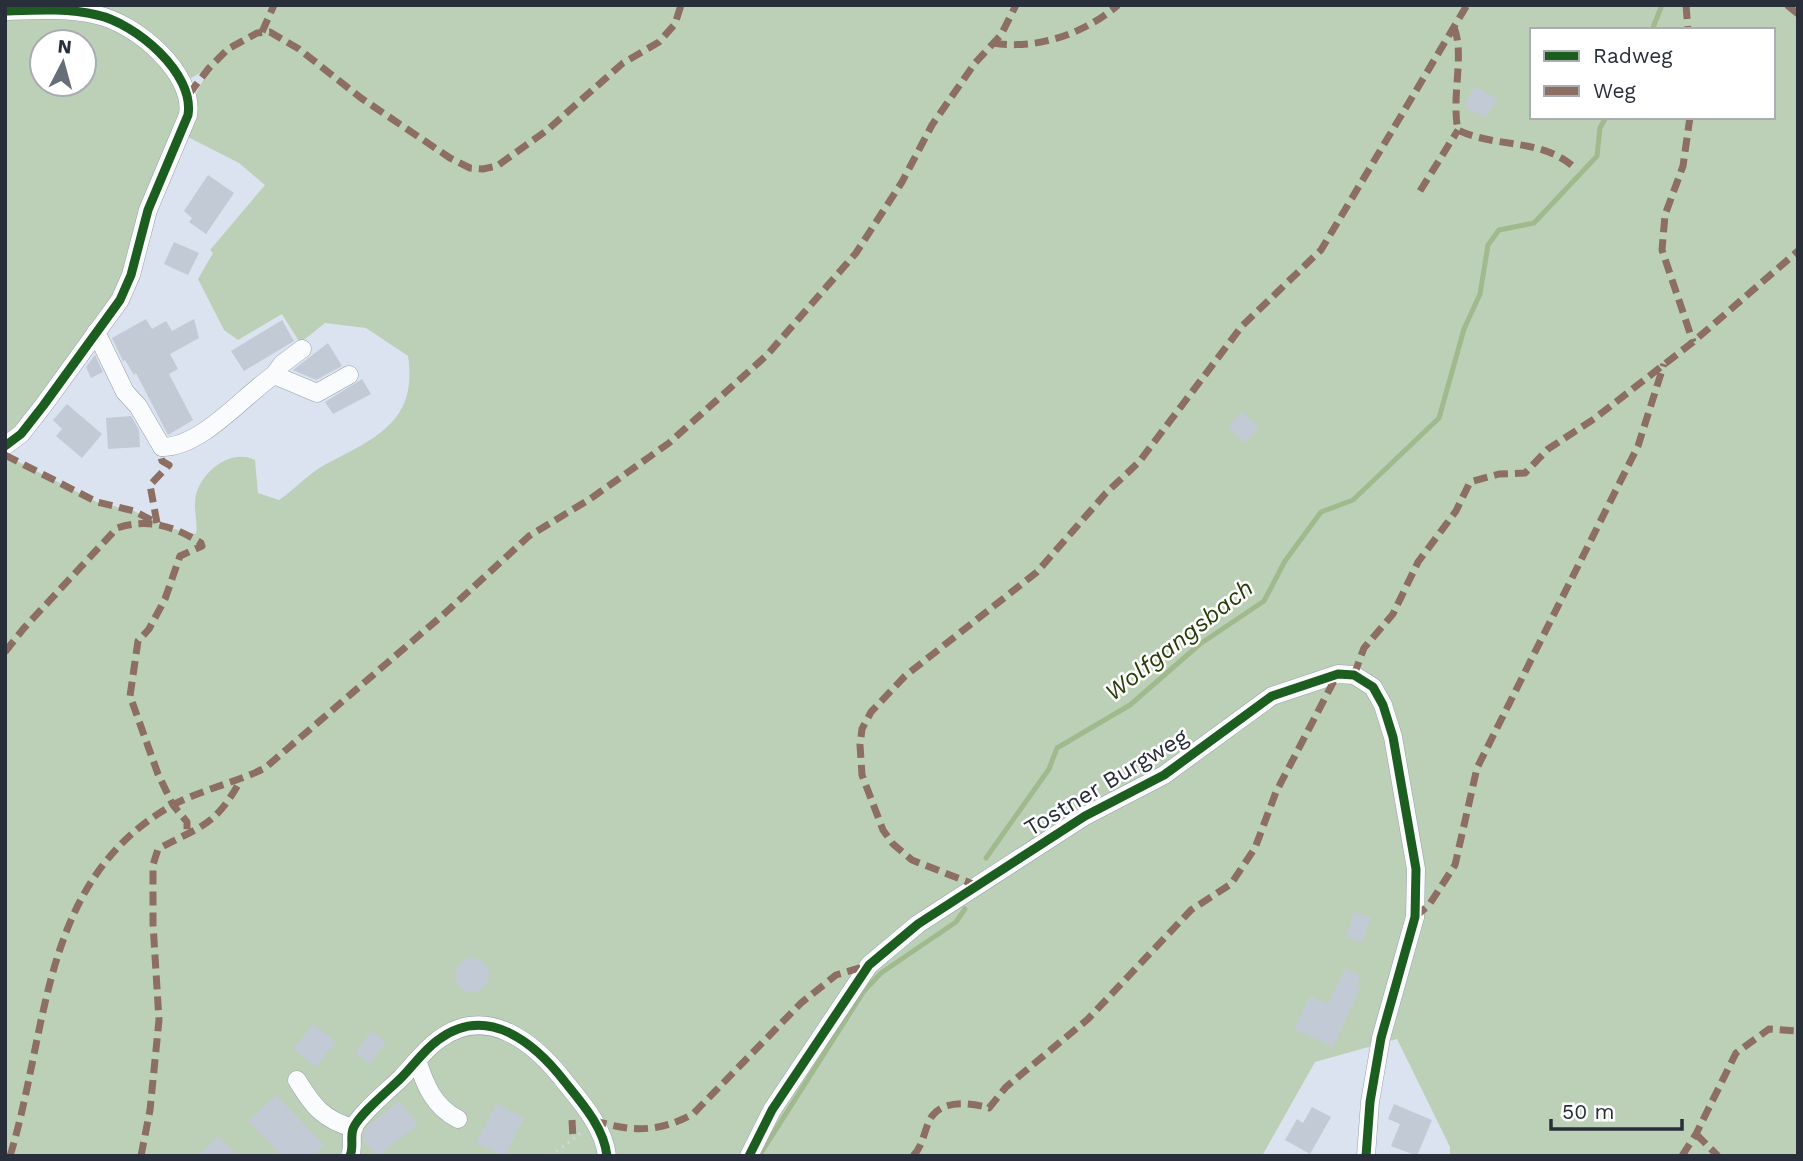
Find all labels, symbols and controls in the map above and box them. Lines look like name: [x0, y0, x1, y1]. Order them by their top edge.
north arrow: [28, 28, 98, 98]
legend: [1530, 28, 1775, 119]
text: N: [57, 34, 73, 59]
text: Radweg: [1593, 43, 1673, 68]
text: Weg: [1593, 78, 1637, 103]
water label: Wolfgangsbach: [1099, 574, 1259, 706]
street label: Tostner Burgweg: [1020, 723, 1193, 842]
scale bar: [1551, 1088, 1682, 1132]
text: 50 m: [1562, 1099, 1614, 1124]

